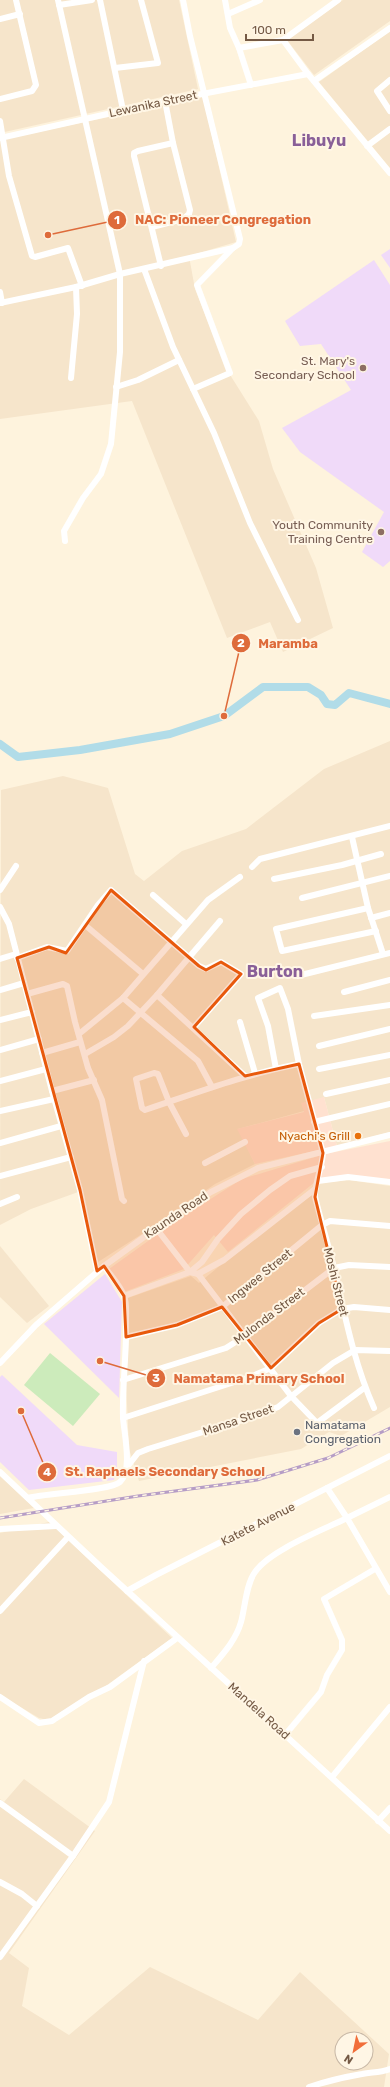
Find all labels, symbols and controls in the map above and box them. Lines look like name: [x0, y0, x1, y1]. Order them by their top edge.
scale bar: [246, 16, 313, 42]
text: 100 m: [252, 23, 286, 37]
street label: Lewanika Street: [108, 88, 199, 120]
district label: Libuyu: [292, 131, 346, 150]
callout: NAC: Pioneer Congregation: [107, 207, 319, 232]
text: NAC: Pioneer Congregation: [135, 212, 311, 227]
text: 1: [114, 213, 120, 227]
place label: St. Mary's Secondary School: [254, 354, 355, 382]
marker: St. Mary's Secondary School: [358, 363, 368, 373]
place label: Youth Community Training Centre: [272, 518, 373, 546]
marker: Youth Community Training Centre: [376, 527, 386, 537]
callout: Maramba: [231, 631, 326, 656]
text: 2: [237, 636, 245, 650]
text: Maramba: [258, 636, 318, 651]
district label: Burton: [247, 962, 303, 981]
place label: Nyachi's Grill: [279, 1129, 350, 1143]
marker: Nyachi's Grill: [353, 1131, 363, 1141]
street label: Kaunda Road: [142, 1189, 210, 1241]
street label: Ingwee Street: [225, 1246, 295, 1306]
street label: Moshi Street: [321, 1246, 351, 1318]
street label: Mulonda Street: [231, 1285, 307, 1347]
callout: Namatama Primary School: [146, 1366, 353, 1391]
text: 3: [152, 1371, 160, 1385]
text: Namatama Primary School: [173, 1371, 345, 1386]
street label: Mansa Street: [201, 1401, 275, 1439]
place label: Namatama Congregation: [305, 1418, 381, 1446]
marker: Namatama Congregation: [292, 1427, 302, 1437]
callout: St. Raphaels Secondary School: [37, 1459, 274, 1484]
text: St. Raphaels Secondary School: [65, 1464, 265, 1479]
text: 4: [43, 1465, 51, 1479]
street label: Katete Avenue: [219, 1499, 298, 1549]
street label: Mandela Road: [225, 1680, 293, 1742]
north arrow: [334, 2031, 374, 2071]
text: N: [342, 2051, 356, 2067]

